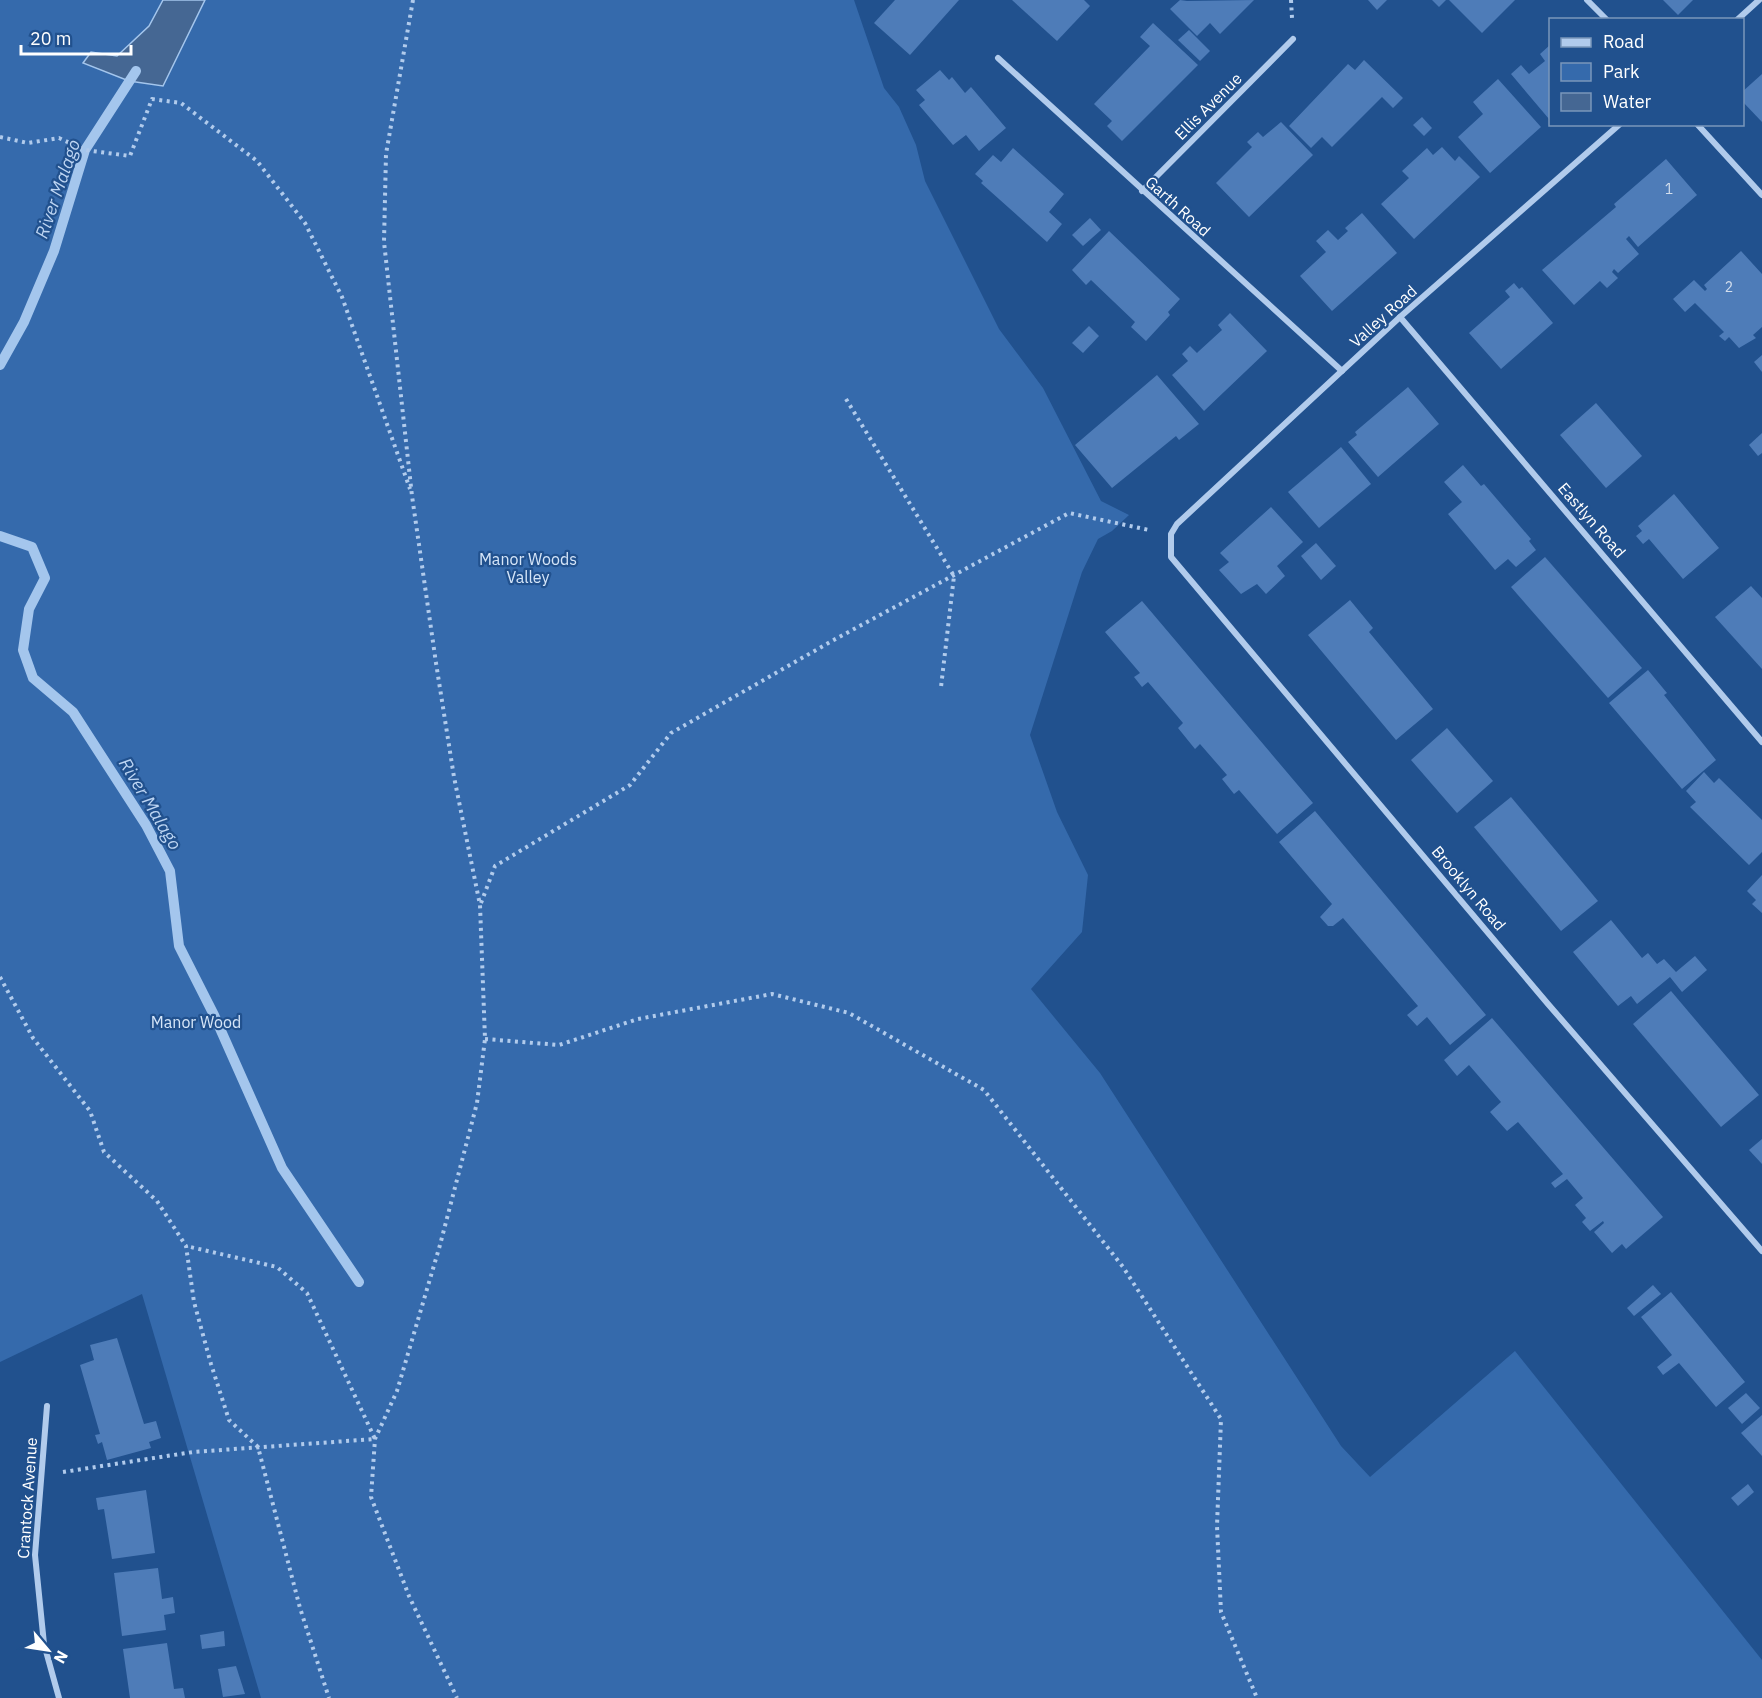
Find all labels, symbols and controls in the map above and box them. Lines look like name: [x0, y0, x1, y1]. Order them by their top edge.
scale bar: [21, 18, 130, 56]
legend: [1549, 18, 1744, 126]
text: 20 m: [30, 27, 72, 50]
text: Road: [1603, 30, 1644, 53]
text: Park: [1603, 60, 1640, 83]
street label: Ellis Avenue: [1170, 68, 1246, 144]
text: Water: [1603, 90, 1652, 113]
water label: River Malago: [30, 136, 85, 242]
street label: Garth Road: [1141, 172, 1215, 240]
house number: 1: [1665, 180, 1673, 198]
house number: 2: [1725, 278, 1733, 296]
street label: Valley Road: [1345, 281, 1421, 351]
street label: Eastlyn Road: [1554, 478, 1630, 562]
park label: Manor Woods Valley: [479, 549, 577, 587]
water label: River Malago: [114, 753, 187, 854]
street label: Brooklyn Road: [1428, 842, 1510, 934]
park label: Manor Wood: [151, 1012, 241, 1032]
street label: Crantock Avenue: [13, 1436, 41, 1559]
north arrow: [18, 1620, 78, 1680]
text: N: [50, 1647, 73, 1667]

